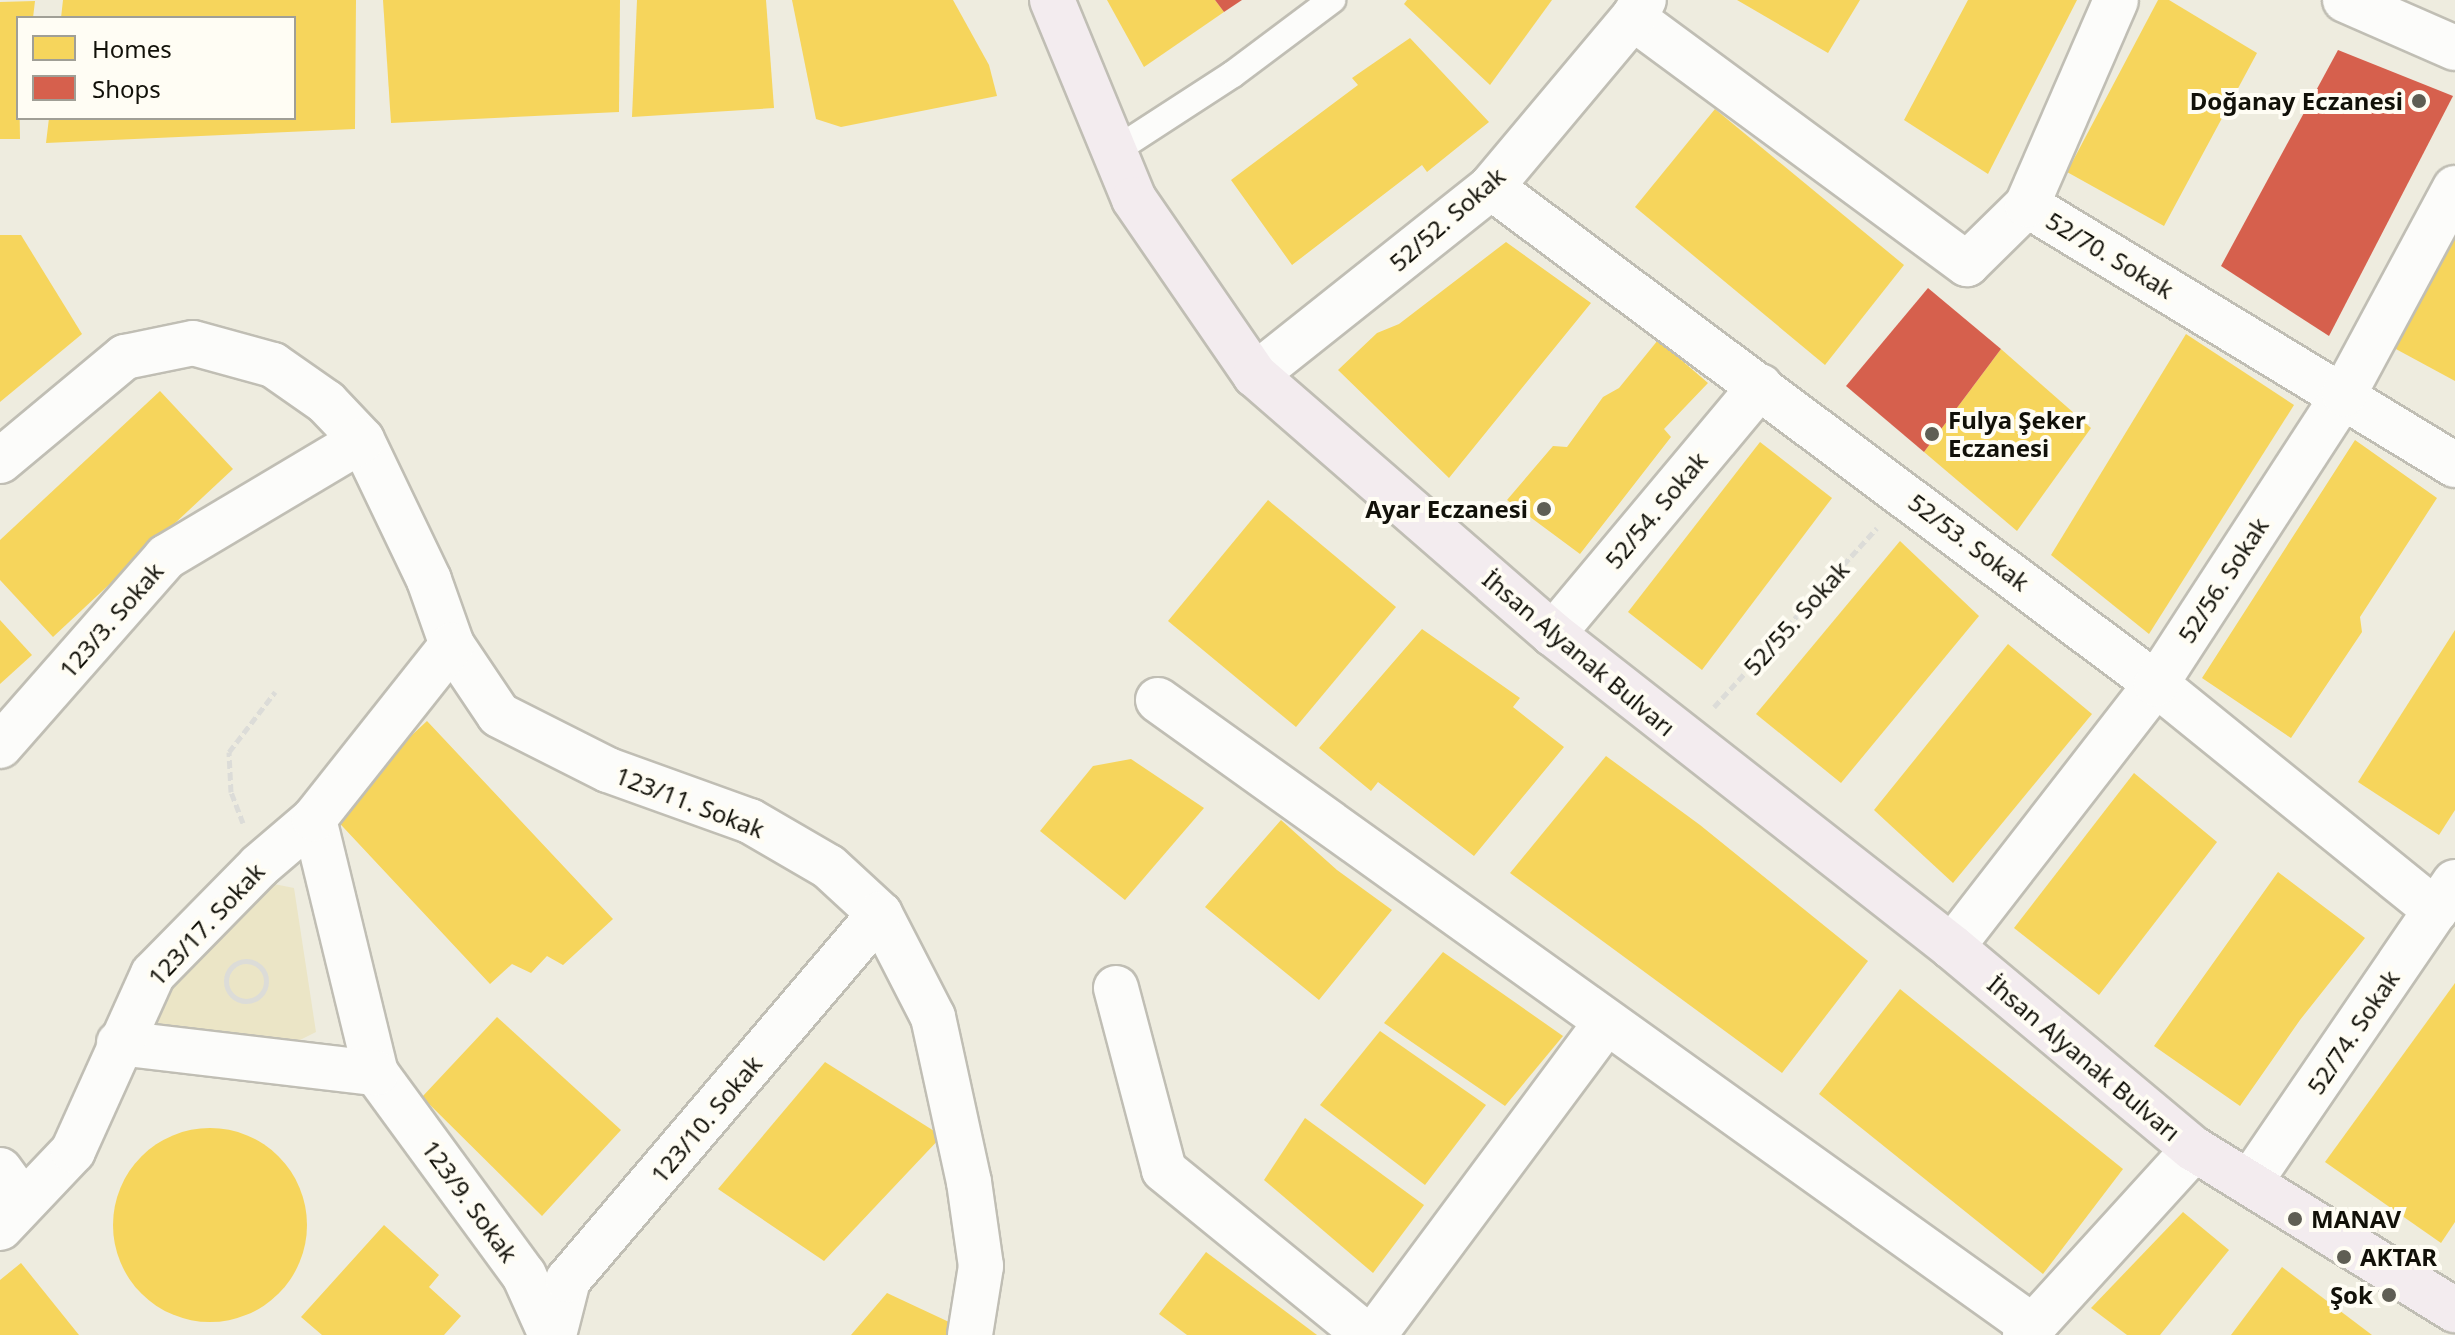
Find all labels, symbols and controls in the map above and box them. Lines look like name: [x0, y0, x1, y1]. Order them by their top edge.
legend: [16, 16, 296, 120]
text: Homes: [92, 32, 172, 65]
text: Shops: [92, 72, 161, 105]
place label: Doğanay Eczanesi: [2190, 87, 2403, 115]
marker: Doğanay Eczanesi: [2410, 92, 2428, 110]
street label: 52/52. Sokak: [1383, 161, 1511, 277]
street label: 52/70. Sokak: [2041, 206, 2179, 304]
place label: Fulya Şeker Eczanesi: [1948, 406, 2086, 462]
marker: Fulya Şeker Eczanesi: [1923, 425, 1941, 443]
street label: 52/54. Sokak: [1599, 446, 1713, 574]
street label: 52/53. Sokak: [1903, 487, 2035, 597]
place label: Ayar Eczanesi: [1365, 495, 1528, 523]
marker: Ayar Eczanesi: [1535, 500, 1553, 518]
street label: 52/56. Sokak: [2172, 512, 2274, 648]
street label: 52/55. Sokak: [1737, 555, 1855, 681]
street label: 123/3. Sokak: [53, 556, 169, 684]
street label: İhsan Alyanak Bulvarı: [1477, 564, 1681, 742]
street label: 123/11. Sokak: [612, 760, 768, 844]
street label: 123/17. Sokak: [142, 857, 270, 991]
street label: 52/74. Sokak: [2301, 965, 2405, 1099]
street label: İhsan Alyanak Bulvarı: [1982, 969, 2186, 1147]
street label: 123/10. Sokak: [644, 1050, 768, 1188]
street label: 123/9. Sokak: [416, 1135, 524, 1267]
place label: MANAV: [2311, 1205, 2401, 1233]
marker: MANAV: [2286, 1210, 2304, 1228]
place label: AKTAR: [2360, 1243, 2437, 1271]
marker: AKTAR: [2335, 1248, 2353, 1266]
place label: Şok: [2330, 1281, 2373, 1309]
marker: Şok: [2380, 1286, 2398, 1304]

